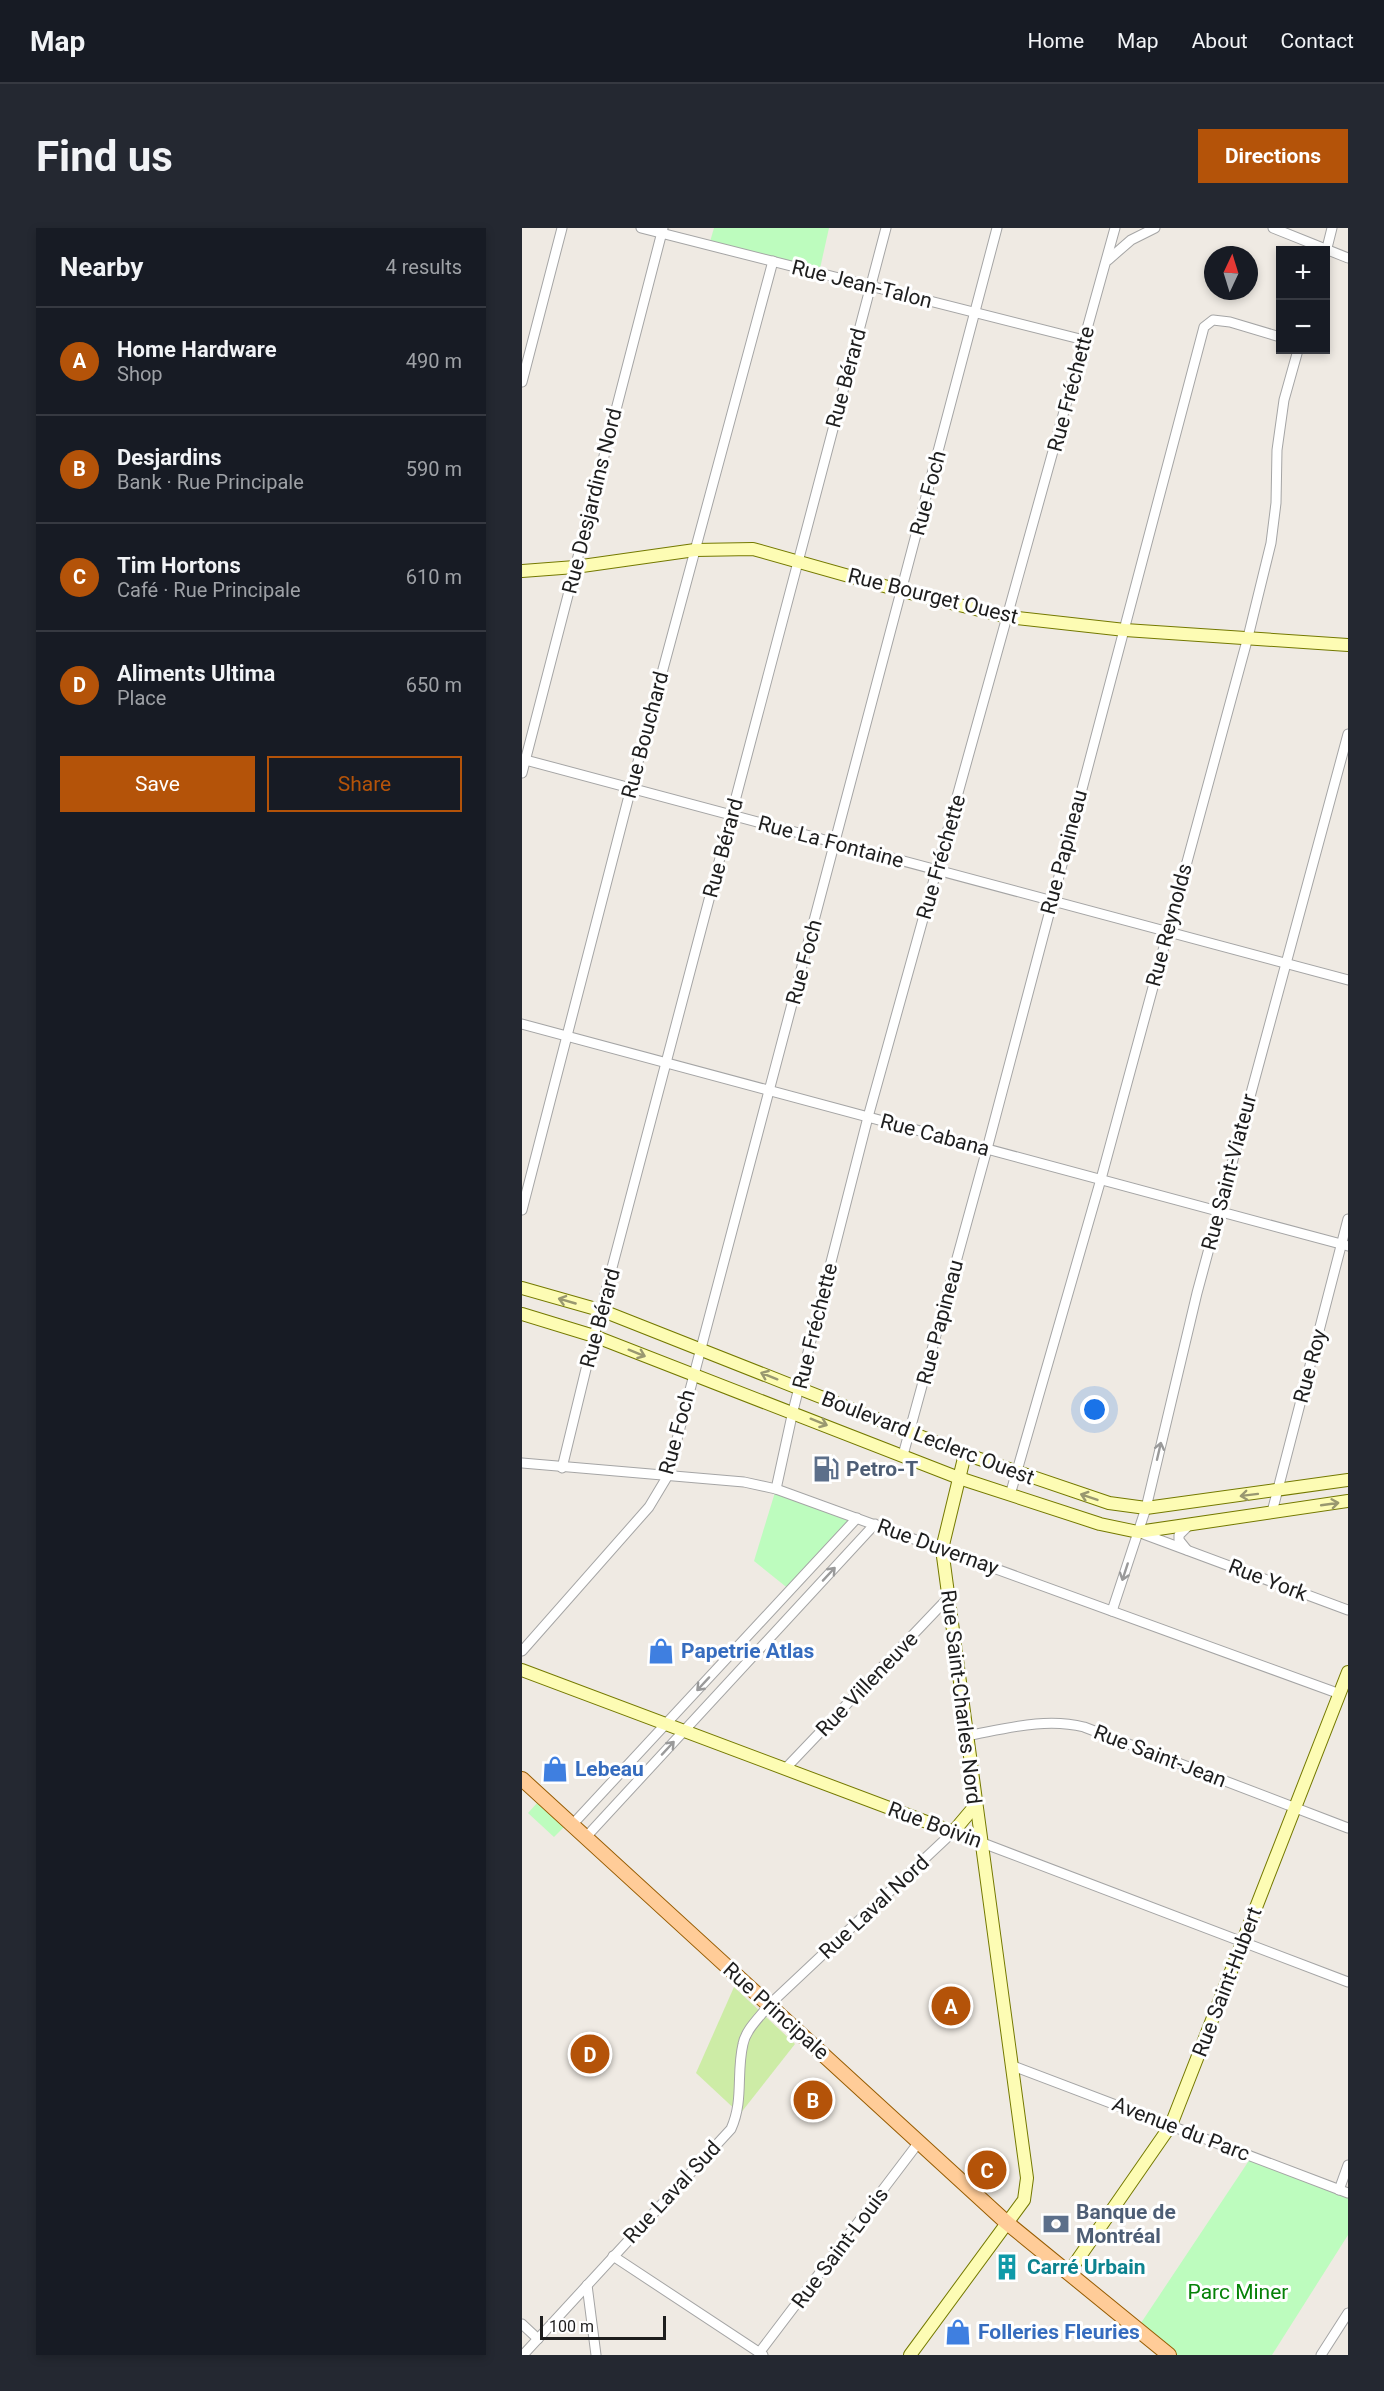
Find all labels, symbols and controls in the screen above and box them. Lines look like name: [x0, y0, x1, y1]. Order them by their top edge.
text: Map: [30, 25, 85, 58]
text: Home: [1028, 29, 1084, 53]
text: Map: [1117, 29, 1159, 53]
text: About: [1192, 29, 1248, 53]
text: Contact: [1281, 29, 1354, 53]
button: Directions: [1198, 129, 1348, 183]
text: Find us: [36, 132, 173, 181]
north arrow: [1204, 246, 1258, 300]
map controls: [1276, 246, 1330, 354]
button: +: [1276, 246, 1330, 300]
text: Nearby: [60, 252, 143, 282]
text: 4 results: [386, 255, 462, 279]
street label: Rue Jean-Talon: [789, 255, 935, 313]
button: −: [1276, 300, 1330, 354]
street label: Rue Fréchette: [1043, 324, 1099, 454]
street label: Rue Bérard: [821, 326, 871, 430]
text: Home Hardware: [117, 337, 277, 362]
text: A: [73, 349, 86, 373]
text: 490 m: [406, 349, 462, 373]
text: Shop: [117, 362, 163, 386]
street label: Rue Desjardins Nord: [557, 406, 627, 596]
text: Desjardins: [117, 445, 222, 470]
street label: Rue Foch: [905, 448, 951, 538]
text: B: [73, 457, 86, 481]
text: 590 m: [406, 457, 462, 481]
text: Bank · Rue Principale: [117, 470, 304, 494]
text: Tim Hortons: [117, 553, 241, 578]
street label: Rue Bourget Ouest: [846, 563, 1021, 629]
text: C: [73, 565, 86, 589]
text: 610 m: [406, 565, 462, 589]
text: Café · Rue Principale: [117, 578, 301, 602]
text: Aliments Ultima: [117, 661, 275, 686]
street label: Rue Bouchard: [617, 669, 673, 801]
text: D: [73, 673, 86, 697]
text: 650 m: [406, 673, 462, 697]
text: Place: [117, 686, 166, 710]
button: Save: [60, 756, 255, 812]
button: Share: [267, 756, 462, 812]
street label: Rue Papineau: [1036, 787, 1092, 917]
street label: Rue Fréchette: [912, 792, 970, 922]
street label: Rue Bérard: [698, 796, 748, 900]
street label: Rue La Fontaine: [755, 811, 907, 873]
street label: Rue Reynolds: [1141, 861, 1197, 989]
street label: Rue Foch: [781, 917, 827, 1007]
street label: Rue Saint-Viateur: [1197, 1091, 1261, 1253]
street label: Rue Cabana: [878, 1109, 992, 1161]
street label: Rue Papineau: [912, 1257, 968, 1387]
street label: Rue Fréchette: [788, 1261, 842, 1391]
street label: Rue Bérard: [575, 1266, 625, 1370]
one-way arrow: [558, 1295, 577, 1306]
street label: Rue Roy: [1289, 1326, 1331, 1406]
one-way arrow: [627, 1348, 646, 1359]
one-way arrow: [760, 1370, 779, 1381]
street label: Boulevard Leclerc Ouest: [818, 1386, 1038, 1490]
street label: Rue Foch: [654, 1387, 700, 1477]
your location: [1080, 1395, 1109, 1424]
one-way arrow: [810, 1417, 828, 1428]
one-way arrow: [1154, 1442, 1165, 1461]
fuel station icon: Petro-T: [811, 1454, 841, 1484]
place label: Petro-T: [846, 1457, 918, 1481]
one-way arrow: [1239, 1489, 1259, 1500]
one-way arrow: [1080, 1490, 1099, 1501]
one-way arrow: [1319, 1498, 1339, 1509]
street label: Rue Duvernay: [874, 1514, 1002, 1580]
street label: Rue York: [1225, 1554, 1311, 1606]
one-way arrow: [1119, 1562, 1130, 1581]
one-way arrow: [822, 1567, 836, 1582]
street label: Rue Saint-Charles Nord: [936, 1588, 986, 1806]
street label: Rue Villeneuve: [811, 1627, 923, 1741]
shop icon: Papetrie Atlas: [646, 1636, 676, 1666]
place label: Papetrie Atlas: [681, 1639, 815, 1663]
one-way arrow: [696, 1676, 710, 1691]
street label: Rue Saint-Jean: [1090, 1720, 1230, 1792]
one-way arrow: [661, 1741, 675, 1756]
shop icon: Lebeau: [540, 1754, 570, 1784]
place label: Lebeau: [575, 1757, 644, 1781]
street label: Rue Boivin: [885, 1797, 985, 1853]
street label: Rue Laval Nord: [814, 1850, 934, 1964]
street label: Rue Saint-Hubert: [1187, 1904, 1267, 2060]
street label: Rue Principale: [718, 1957, 834, 2065]
pin: A: [932, 1984, 970, 2028]
pin: D: [570, 2032, 610, 2076]
pin: B: [794, 2078, 832, 2122]
street label: Avenue du Parc: [1109, 2092, 1253, 2166]
street label: Rue Laval Sud: [619, 2136, 725, 2248]
pin: C: [968, 2148, 1006, 2192]
street label: Rue Saint-Louis: [787, 2183, 893, 2313]
place label: Banque de Montréal: [1076, 2200, 1176, 2248]
bank icon: Banque de Montréal: [1041, 2209, 1071, 2239]
building icon: Carré Urbain: [992, 2252, 1022, 2282]
place label: Carré Urbain: [1027, 2255, 1146, 2279]
park label: Parc Miner: [1188, 2280, 1288, 2304]
scale bar: [540, 2313, 666, 2340]
text: 100 m: [549, 2317, 594, 2336]
shop icon: Folleries Fleuries: [943, 2317, 973, 2347]
place label: Folleries Fleuries: [978, 2320, 1140, 2344]

